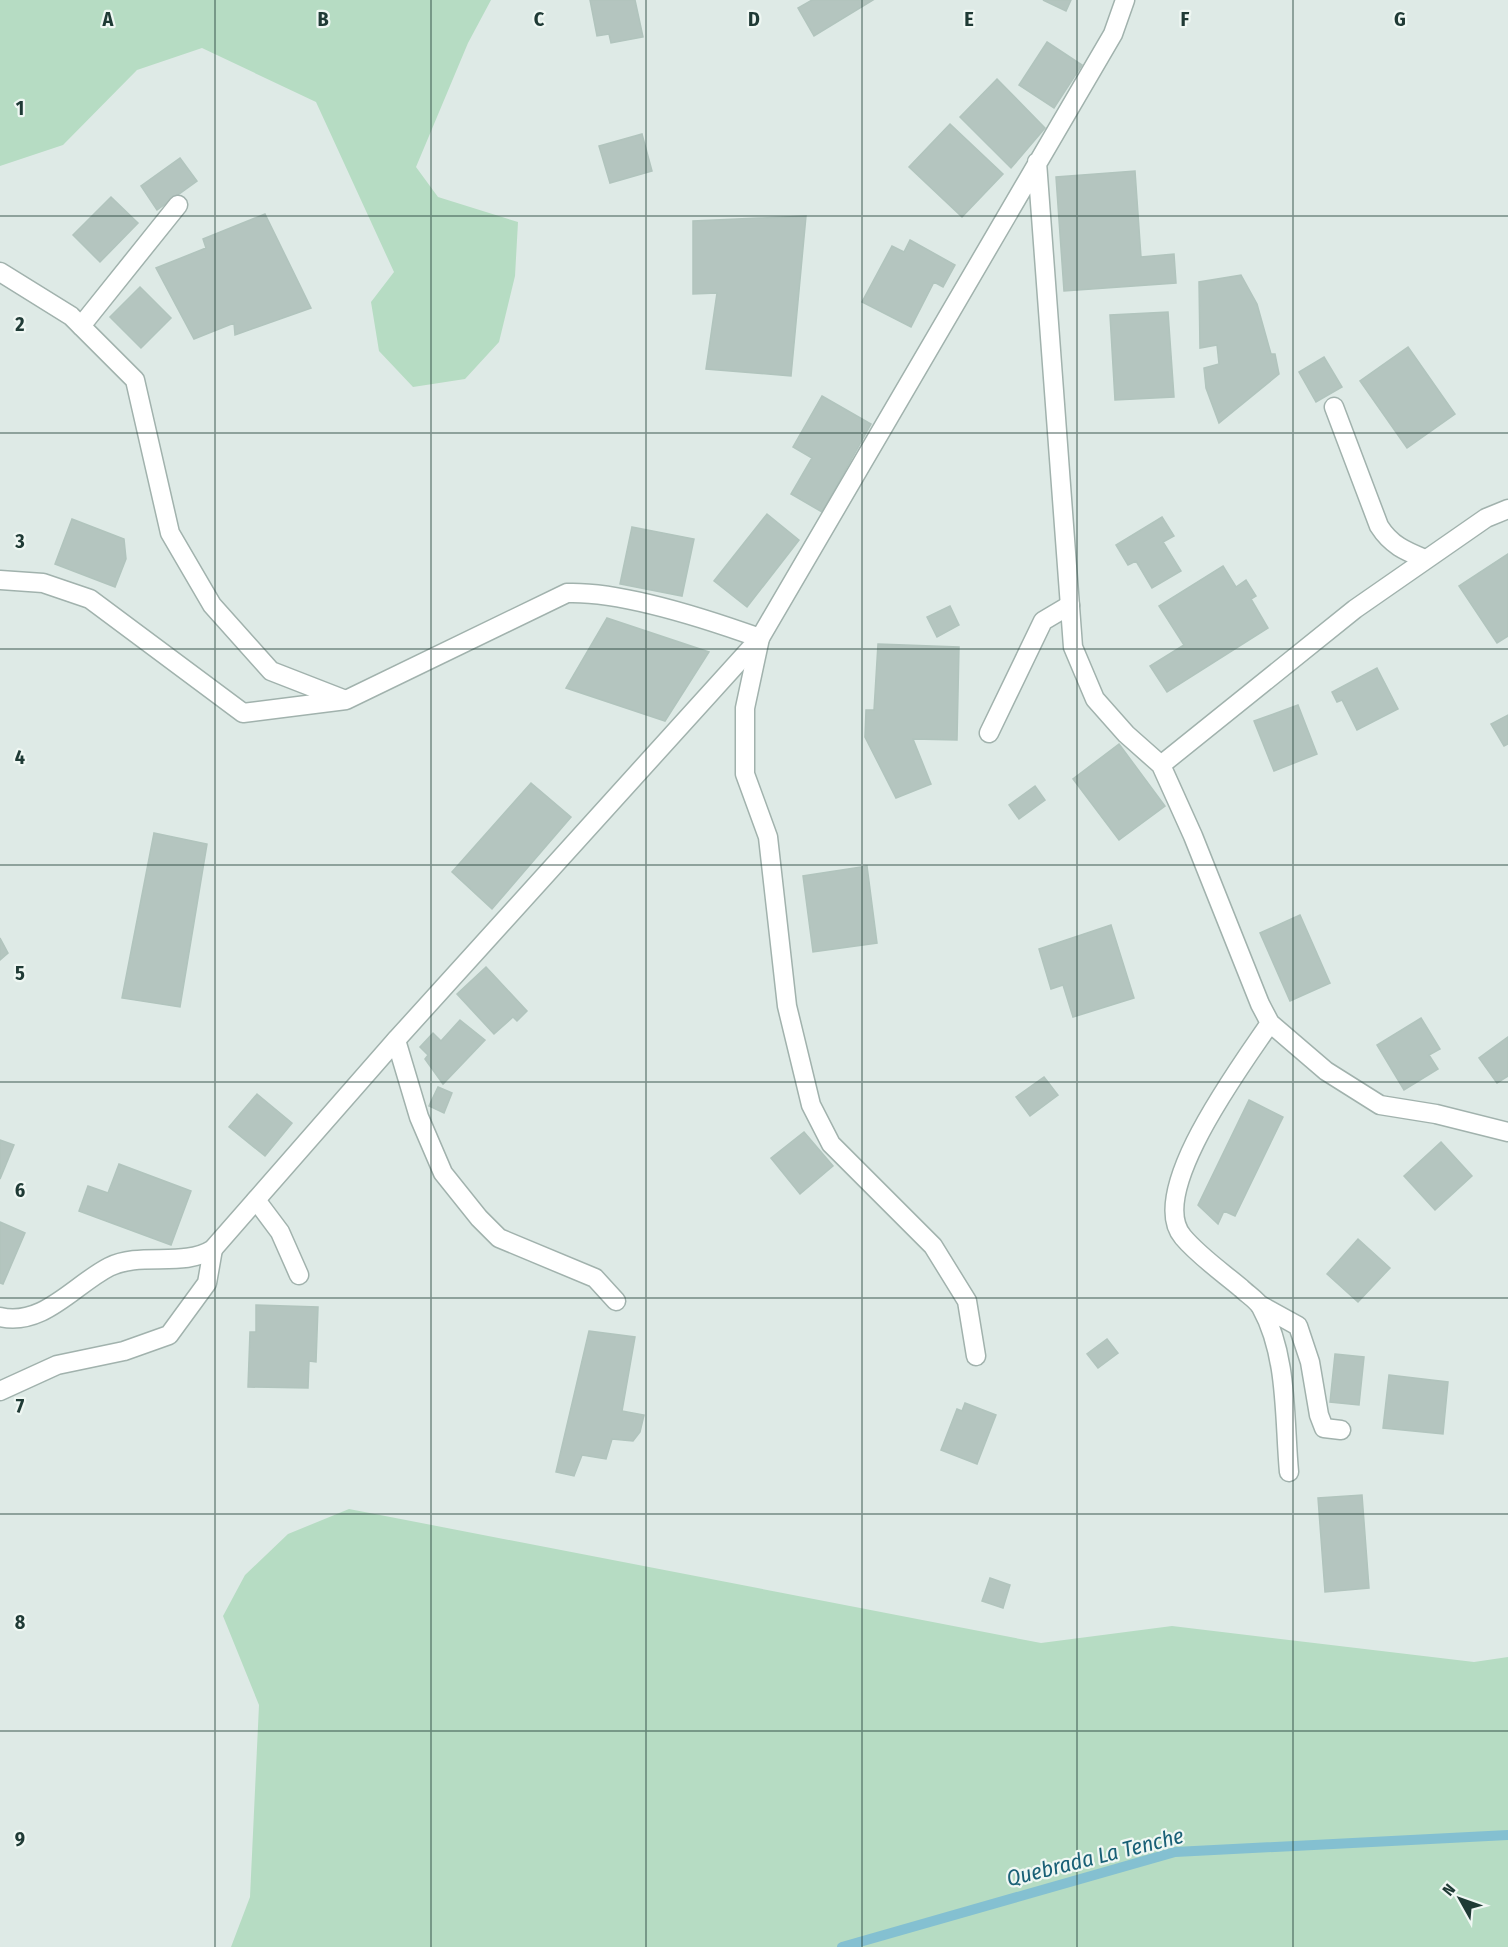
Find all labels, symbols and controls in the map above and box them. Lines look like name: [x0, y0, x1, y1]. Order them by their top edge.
text: A: [102, 7, 115, 31]
text: B: [317, 7, 329, 31]
text: C: [534, 7, 545, 31]
text: D: [748, 7, 760, 31]
text: E: [964, 7, 974, 31]
text: F: [1181, 7, 1190, 31]
text: G: [1394, 7, 1406, 31]
text: 1: [16, 96, 24, 120]
text: 2: [14, 312, 25, 336]
text: 3: [14, 529, 25, 553]
text: 4: [15, 745, 25, 769]
text: 5: [15, 961, 25, 985]
text: 6: [15, 1178, 25, 1202]
text: 7: [16, 1394, 25, 1418]
text: 8: [15, 1610, 26, 1634]
water label: Quebrada La Tenche: [1004, 1822, 1186, 1892]
text: 9: [15, 1827, 25, 1851]
north arrow: [1430, 1869, 1490, 1929]
text: N: [1439, 1880, 1459, 1899]

